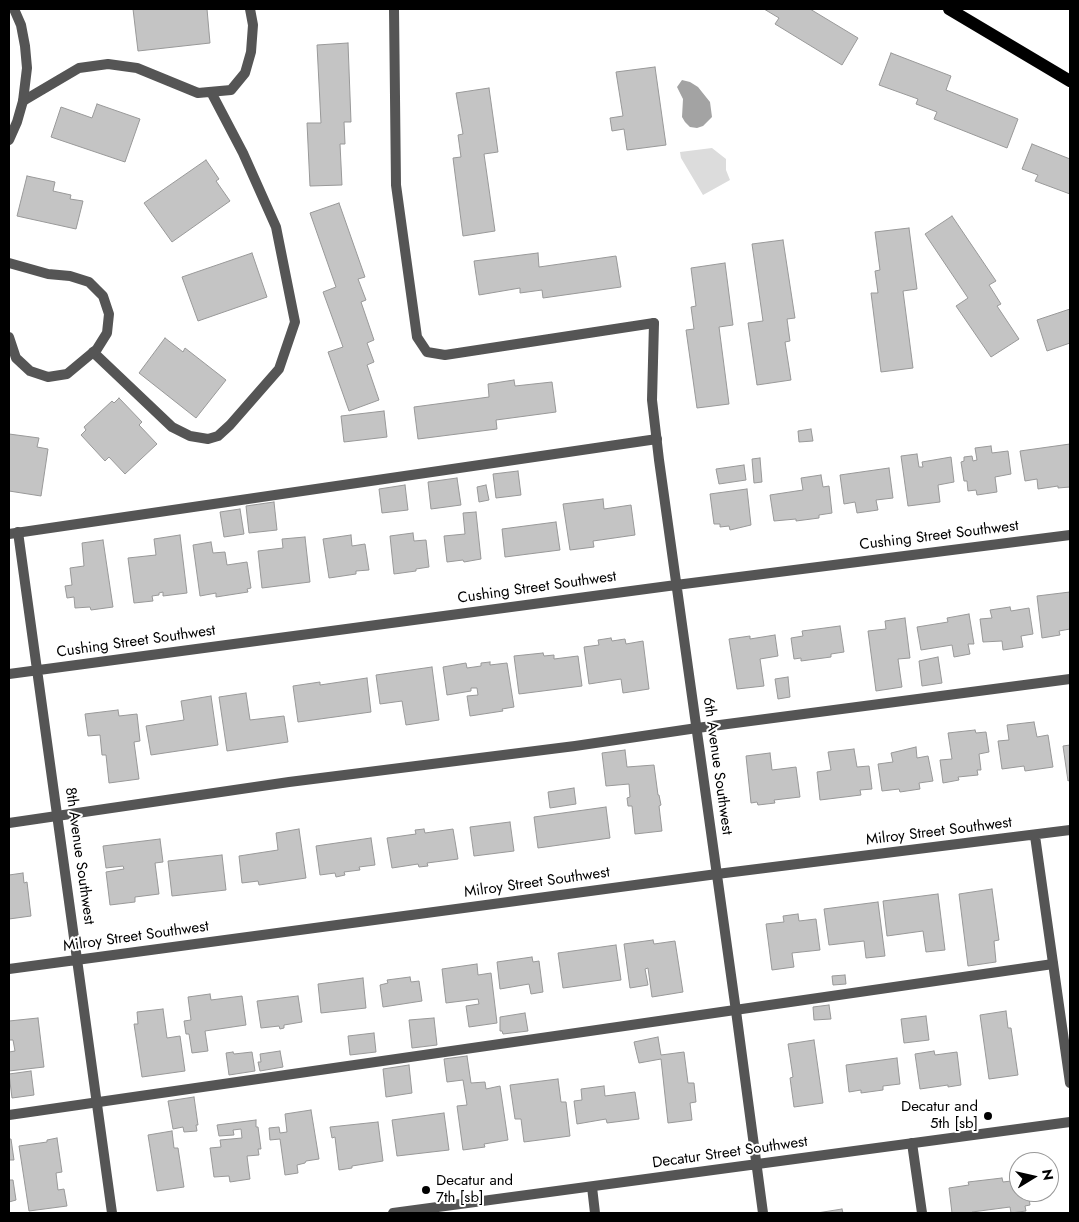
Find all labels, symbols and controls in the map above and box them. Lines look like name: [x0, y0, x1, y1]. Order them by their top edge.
street label: Cushing Street Southwest: [858, 517, 1020, 555]
street label: Cushing Street Southwest: [456, 568, 618, 608]
street label: Cushing Street Southwest: [55, 622, 217, 662]
street label: 6th Avenue Southwest: [698, 696, 736, 836]
street label: 8th Avenue Southwest: [60, 786, 98, 926]
street label: Milroy Street Southwest: [865, 814, 1013, 850]
street label: Milroy Street Southwest: [463, 864, 611, 902]
street label: Milroy Street Southwest: [62, 918, 210, 956]
place label: Decatur and 5th [sb]: [901, 1098, 978, 1133]
marker: Decatur and 5th [sb]: [982, 1110, 994, 1122]
street label: Decatur Street Southwest: [651, 1133, 809, 1173]
north arrow: [1009, 1152, 1059, 1202]
text: N: [1037, 1168, 1059, 1182]
place label: Decatur and 7th [sb]: [436, 1172, 513, 1207]
marker: Decatur and 7th [sb]: [420, 1184, 432, 1196]

